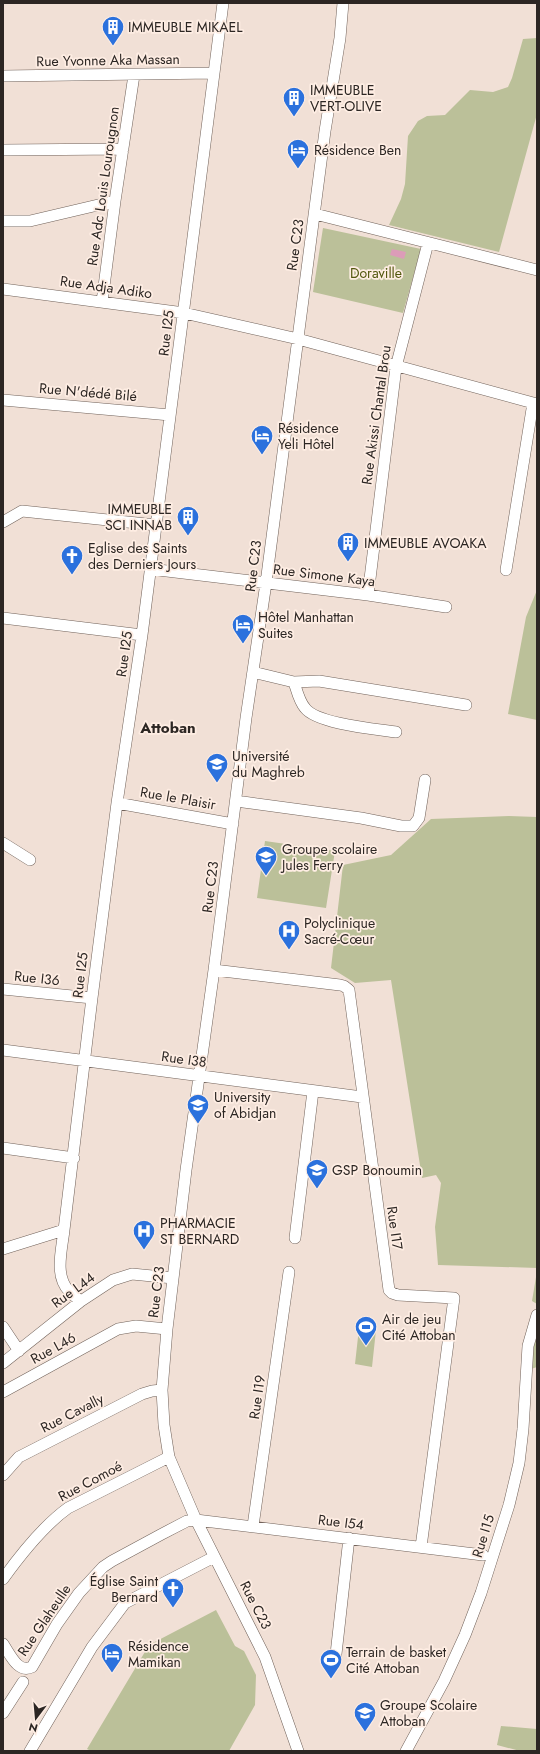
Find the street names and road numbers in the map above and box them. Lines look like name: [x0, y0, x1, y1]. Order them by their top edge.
street label: Rue Yvonne Aka Massan: [36, 49, 180, 71]
street label: Rue Adc Louis Lourougnon: [82, 105, 124, 267]
street label: Rue C23: [281, 218, 309, 272]
street label: Rue Adja Adiko: [59, 271, 154, 303]
street label: Rue I25: [153, 309, 179, 357]
street label: Rue Akissi Chantal Brou: [356, 344, 396, 486]
street label: Rue N'dédé Bilé: [38, 378, 138, 406]
street label: Rue C23: [240, 539, 266, 593]
street label: Rue Simone Kaya: [272, 559, 376, 591]
street label: Rue I25: [111, 630, 137, 678]
street label: Rue le Plaisir: [139, 782, 218, 815]
street label: Rue C23: [197, 860, 223, 914]
street label: Rue I25: [67, 951, 93, 999]
street label: Rue I36: [13, 966, 61, 990]
street label: Rue I38: [160, 1046, 208, 1072]
street label: Rue I17: [382, 1205, 408, 1252]
street label: Rue C23: [143, 1265, 169, 1319]
street label: Rue L44: [47, 1267, 99, 1313]
street label: Rue L46: [27, 1327, 79, 1369]
street label: Rue I19: [244, 1374, 270, 1420]
street label: Rue Cavally: [37, 1388, 108, 1437]
street label: Rue Comoé: [55, 1456, 125, 1506]
street label: Rue I54: [317, 1509, 365, 1535]
street label: Rue I15: [467, 1512, 499, 1560]
street label: Rue C23: [235, 1577, 277, 1633]
street label: Rue Glaheulle: [13, 1580, 75, 1660]

